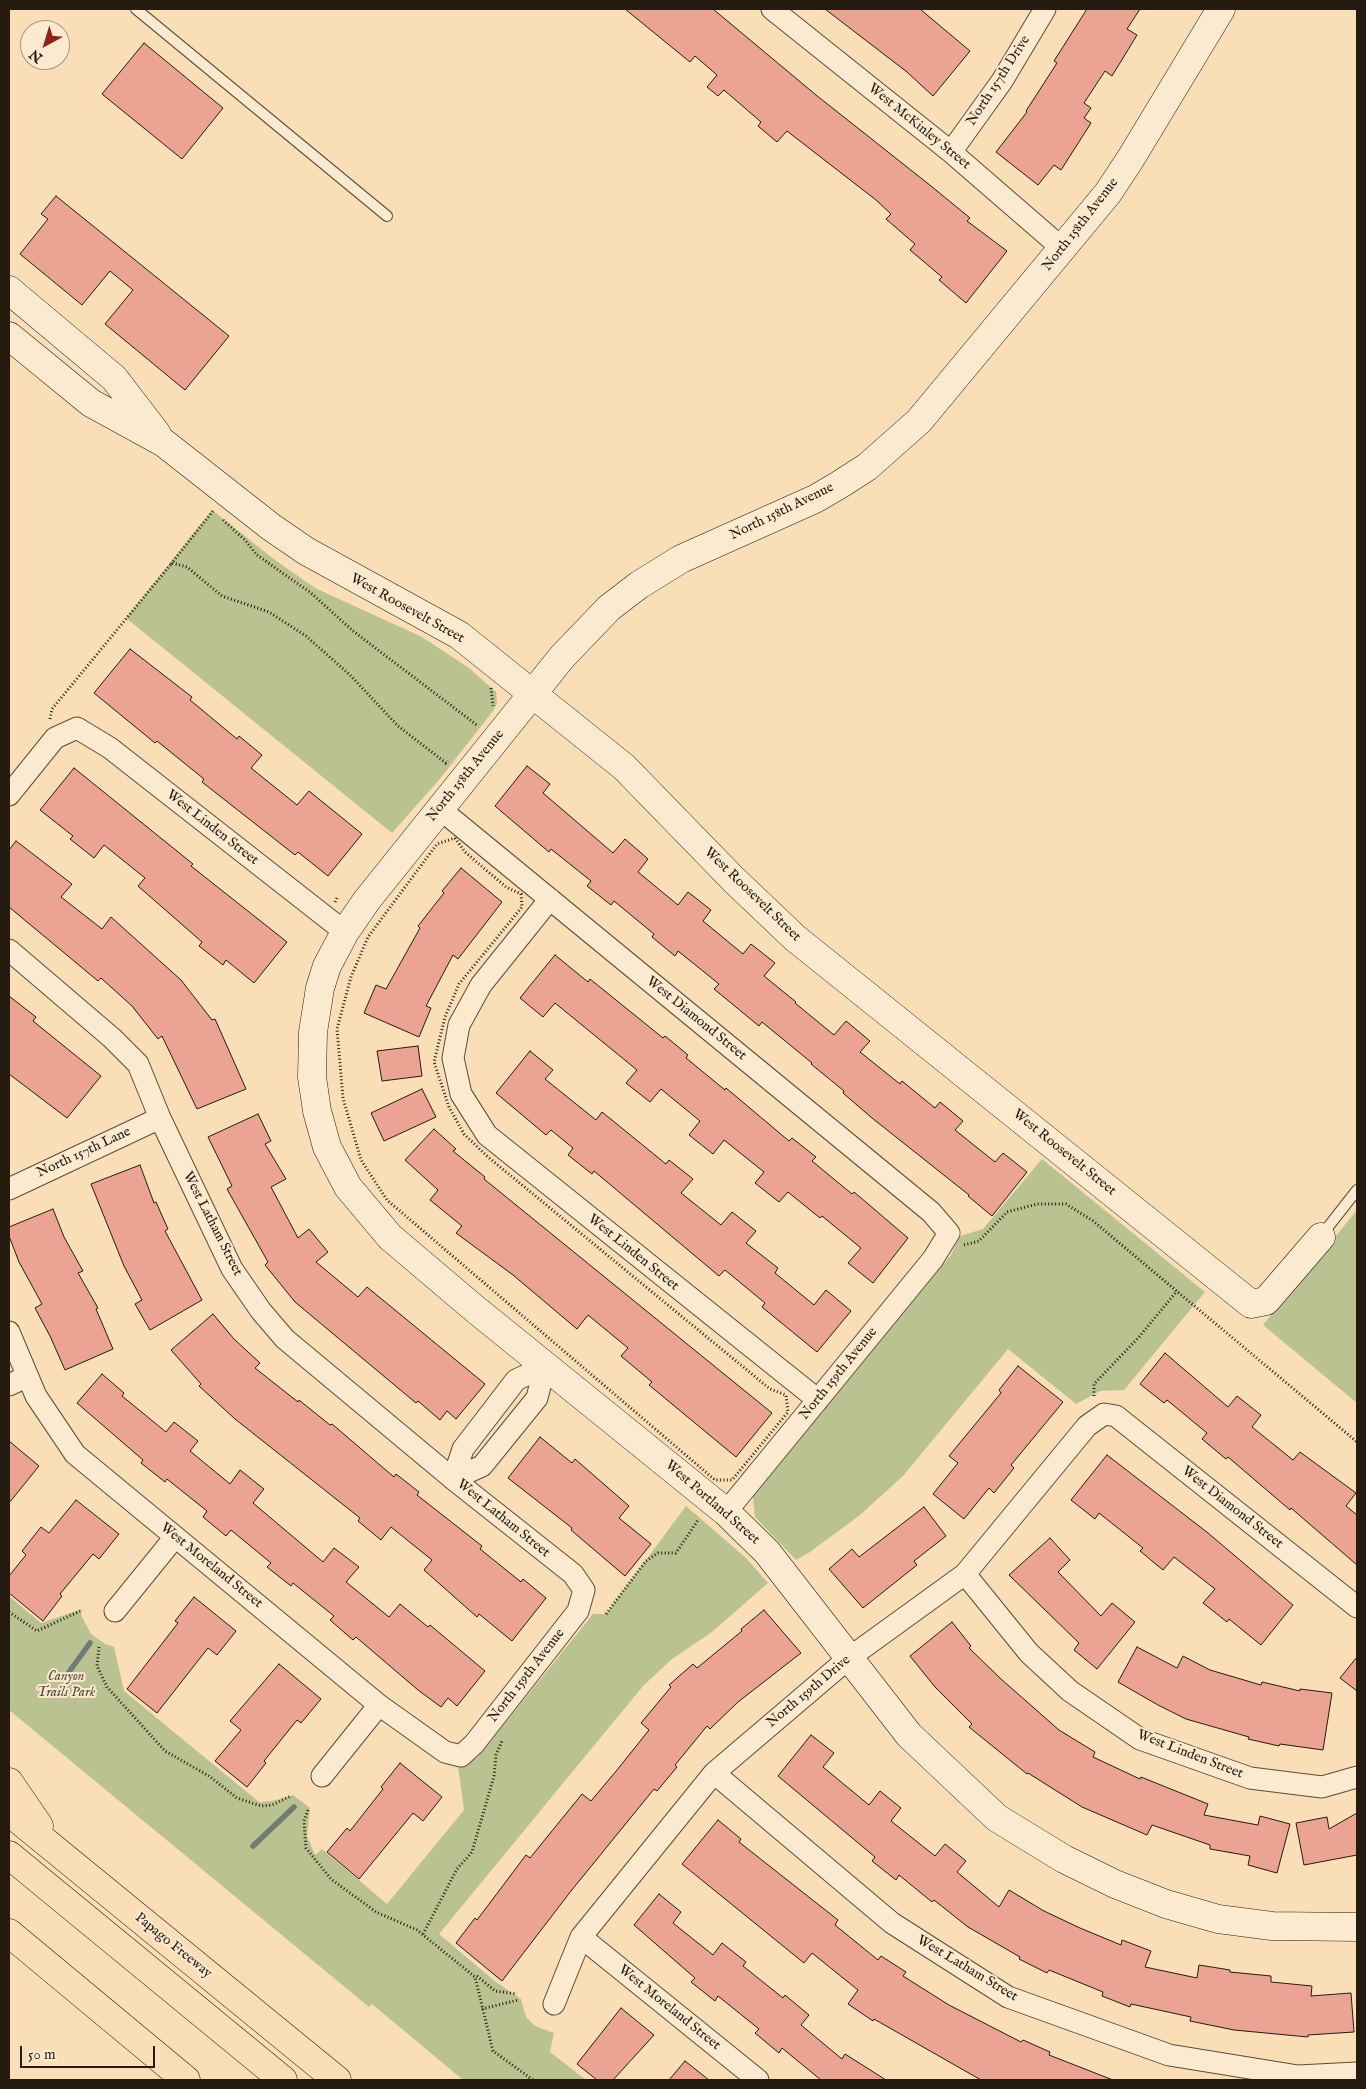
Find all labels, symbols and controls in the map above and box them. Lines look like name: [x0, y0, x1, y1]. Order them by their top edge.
north arrow: [20, 20, 70, 70]
street label: North 157th Drive: [964, 33, 1034, 129]
text: N: [26, 45, 47, 67]
street label: West McKinley Street: [864, 81, 974, 173]
street label: North 158th Avenue: [1039, 175, 1123, 275]
street label: North 158th Avenue: [727, 480, 837, 544]
street label: West Roosevelt Street: [347, 571, 467, 647]
street label: North 158th Avenue: [424, 727, 508, 825]
street label: West Linden Street: [163, 787, 261, 869]
street label: West Roosevelt Street: [700, 845, 804, 945]
street label: West Diamond Street: [643, 973, 749, 1065]
street label: West Roosevelt Street: [1009, 1106, 1119, 1200]
street label: North 157th Lane: [34, 1124, 134, 1182]
street label: West Latham Street: [178, 1169, 246, 1279]
street label: West Linden Street: [584, 1211, 682, 1295]
street label: North 159th Avenue: [797, 1324, 881, 1424]
street label: West Portland Street: [661, 1457, 763, 1549]
street label: West Diamond Street: [1178, 1463, 1286, 1553]
street label: West Latham Street: [453, 1476, 553, 1562]
street label: West Moreland Street: [157, 1520, 265, 1612]
street label: North 159th Avenue: [485, 1626, 569, 1726]
street label: North 159th Drive: [764, 1652, 854, 1732]
park label: Canyon Trails Park: [37, 1669, 95, 1701]
street label: West Linden Street: [1135, 1727, 1245, 1783]
street label: Papago Freeway: [131, 1910, 215, 1982]
street label: West Latham Street: [913, 1932, 1021, 2006]
street label: West Moreland Street: [615, 1962, 723, 2054]
scale bar: [22, 2036, 158, 2068]
text: 50 m: [28, 2045, 56, 2064]

